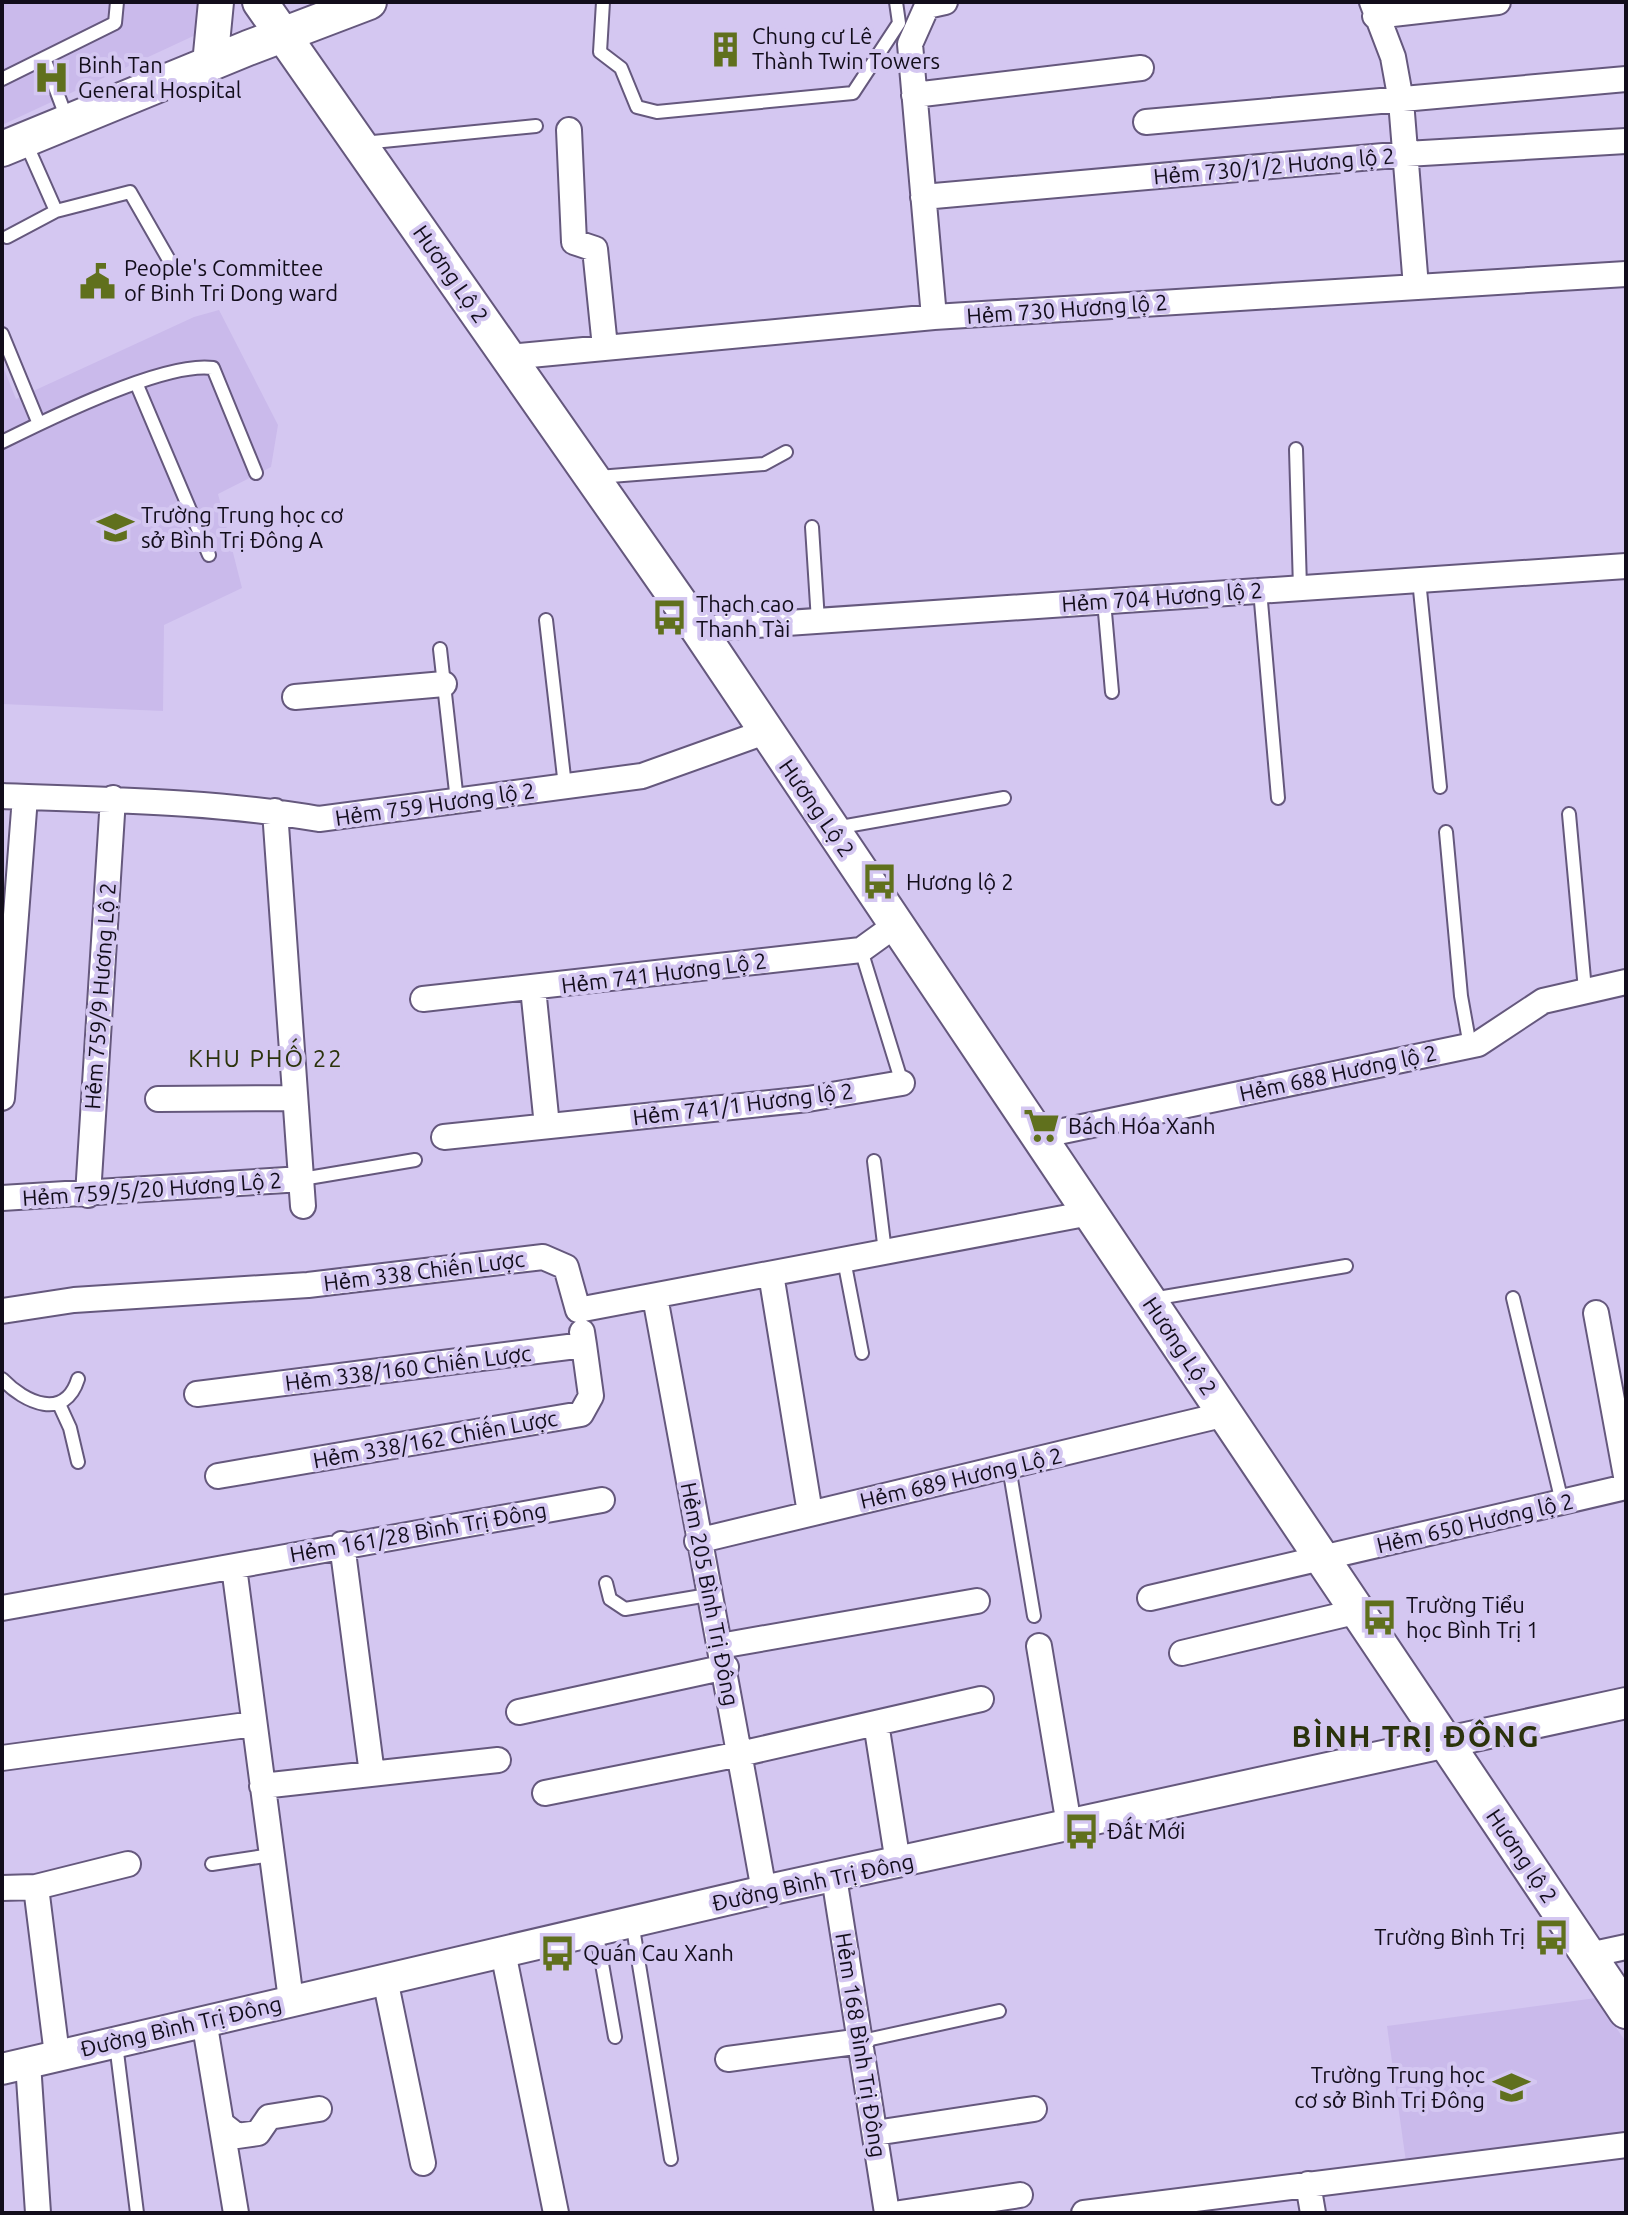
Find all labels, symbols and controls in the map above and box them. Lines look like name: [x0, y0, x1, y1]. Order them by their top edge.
place label: Chung cư Lê Thành Twin Towers: [752, 23, 940, 73]
building icon: Chung cư Lê Thành Twin Towers: [707, 30, 745, 68]
place label: Binh Tan General Hospital: [78, 52, 242, 102]
hospital icon: Binh Tan General Hospital: [33, 59, 71, 97]
street label: Hẻm 730/1/2 Hương lộ 2: [1152, 142, 1396, 189]
street label: Hương Lộ 2: [409, 220, 494, 327]
place label: People's Committee of Binh Tri Dong ward: [124, 255, 338, 305]
public building icon: People's Committee of Binh Tri Dong ward: [79, 262, 117, 300]
street label: Hẻm 730 Hương lộ 2: [966, 289, 1168, 328]
place label: Trường Trung học cơ sở Bình Trị Đông A: [141, 502, 343, 552]
school or university icon: Trường Trung học cơ sở Bình Trị Đông A: [96, 509, 134, 547]
street label: Hẻm 704 Hương lộ 2: [1061, 577, 1263, 616]
place label: Thạch cao Thanh Tài: [696, 591, 794, 641]
bus stop icon: Thạch cao Thanh Tài: [651, 598, 689, 636]
street label: Hương Lộ 2: [775, 754, 860, 861]
street label: Hẻm 759 Hương lộ 2: [333, 777, 536, 830]
bus stop icon: Hương lộ 2: [861, 863, 899, 901]
place label: Hương lộ 2: [906, 869, 1014, 894]
street label: Hẻm 759/9 Hương Lộ 2: [79, 882, 120, 1110]
street label: Hẻm 741 Hương Lộ 2: [560, 947, 768, 998]
district label: KHU PHỐ 22: [188, 1037, 344, 1072]
street label: Hẻm 688 Hương lộ 2: [1237, 1039, 1439, 1106]
street label: Hẻm 741/1 Hương lộ 2: [631, 1078, 855, 1129]
supermarket icon: Bách Hóa Xanh: [1023, 1107, 1061, 1145]
place label: Bách Hóa Xanh: [1068, 1113, 1216, 1138]
street label: Hẻm 759/5/20 Hương Lộ 2: [21, 1167, 283, 1210]
street label: Hẻm 338 Chiến Lược: [322, 1243, 526, 1295]
street label: Hương Lộ 2: [1138, 1292, 1222, 1400]
street label: Hẻm 338/160 Chiến Lược: [283, 1338, 532, 1395]
street label: Hẻm 338/162 Chiến Lược: [310, 1402, 559, 1472]
street label: Hẻm 689 Hương Lộ 2: [857, 1442, 1064, 1513]
street label: Hẻm 205 Bình Trị Đông: [677, 1480, 744, 1708]
street label: Hẻm 650 Hương lộ 2: [1374, 1488, 1576, 1557]
street label: Hẻm 161/28 Bình Trị Đông: [288, 1497, 548, 1566]
place label: Trường Tiểu học Bình Trị 1: [1406, 1592, 1539, 1642]
bus stop icon: Trường Tiểu học Bình Trị 1: [1361, 1599, 1399, 1637]
district label: BÌNH TRỊ ĐÔNG: [1292, 1718, 1540, 1753]
street label: Hương lộ 2: [1482, 1804, 1563, 1907]
bus stop icon: Đất Mới: [1062, 1812, 1100, 1850]
place label: Đất Mới: [1107, 1816, 1185, 1843]
street label: Đường Bình Trị Đông: [710, 1848, 916, 1915]
bus stop icon: Trường Bình Trị: [1532, 1918, 1570, 1956]
place label: Trường Bình Trị: [1374, 1924, 1525, 1949]
street label: Hẻm 168 Bình Trị Đông: [831, 1931, 892, 2159]
bus stop icon: Quán Cau Xanh: [538, 1934, 576, 1972]
place label: Quán Cau Xanh: [583, 1940, 734, 1965]
street label: Đường Bình Trị Đông: [78, 1990, 284, 2061]
place label: Trường Trung học cơ sở Bình Trị Đông: [1294, 2062, 1485, 2112]
school or university icon: Trường Trung học cơ sở Bình Trị Đông: [1492, 2069, 1530, 2107]

